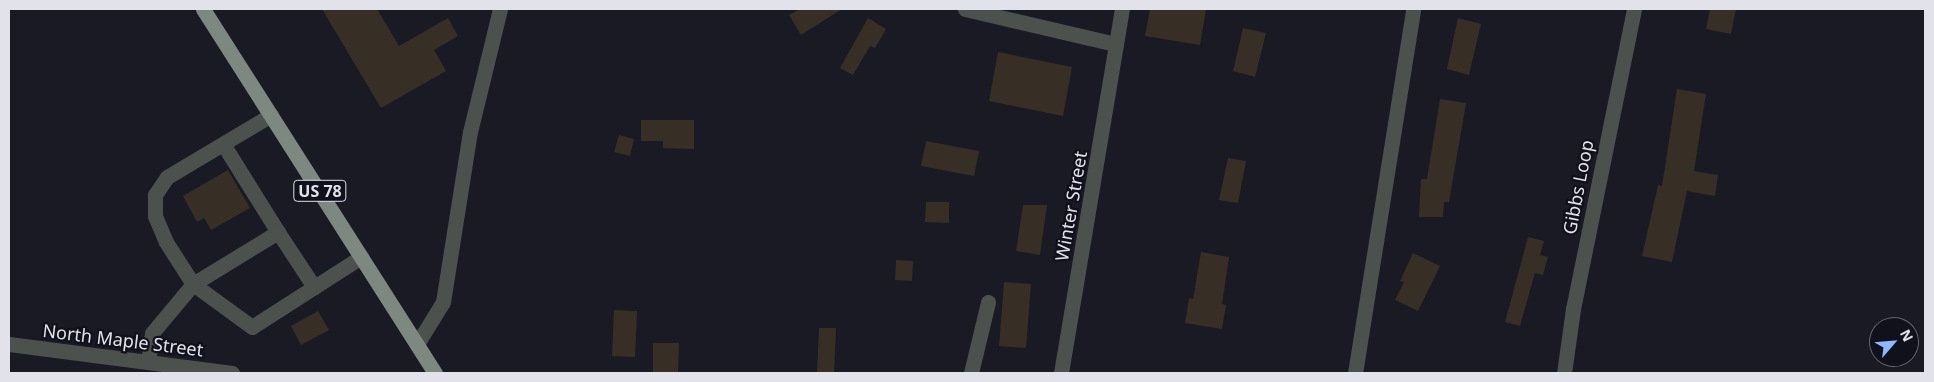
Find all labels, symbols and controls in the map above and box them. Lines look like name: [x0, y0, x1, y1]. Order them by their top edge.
street label: Gibbs Loop: [1558, 138, 1598, 236]
street label: Winter Street: [1051, 149, 1091, 263]
road number: US 78: [292, 178, 348, 205]
north arrow: [1869, 317, 1919, 367]
street label: North Maple Street: [42, 319, 204, 361]
text: N: [1896, 326, 1918, 345]

